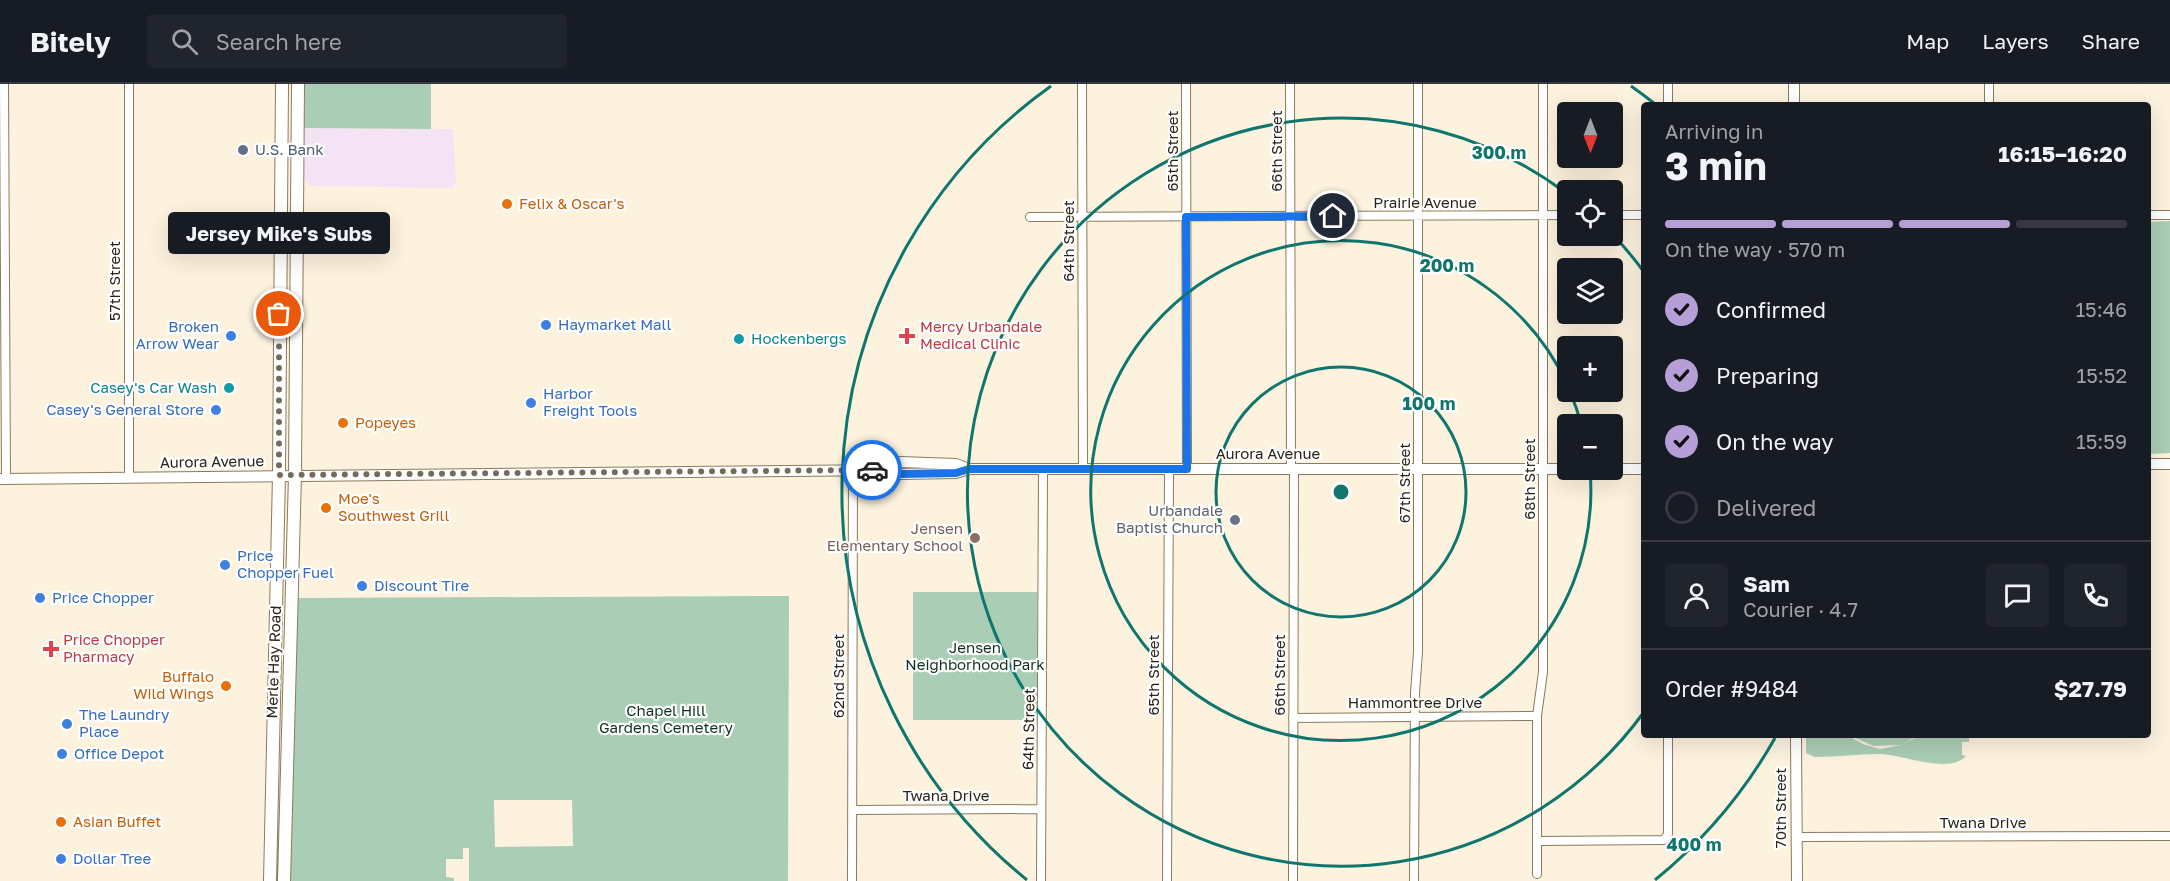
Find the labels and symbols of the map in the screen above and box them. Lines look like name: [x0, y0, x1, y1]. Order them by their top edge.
north arrow: [1557, 102, 1623, 168]
street label: 65th Street: [1163, 110, 1181, 192]
street label: 66th Street: [1267, 110, 1285, 192]
place label: U.S. Bank: [255, 140, 324, 158]
text: 300 m: [1472, 141, 1526, 163]
marker: U.S. Bank: [236, 143, 250, 157]
pin: [1307, 190, 1358, 241]
street label: Prairie Avenue: [1373, 193, 1477, 211]
place label: Felix & Oscar's: [519, 194, 625, 212]
marker: Felix & Oscar's: [500, 197, 514, 211]
street label: 64th Street: [1059, 200, 1077, 282]
callout: Jersey Mike's Subs: [168, 212, 390, 254]
street label: 57th Street: [105, 241, 123, 321]
text: 200 m: [1420, 254, 1474, 276]
pin: [253, 288, 304, 339]
place label: Haymarket Mall: [558, 315, 671, 333]
place label: Broken Arrow Wear: [136, 317, 219, 352]
place label: Mercy Urbandale Medical Clinic: [920, 317, 1042, 352]
marker: Haymarket Mall: [539, 318, 553, 332]
marker: Mercy Urbandale Medical Clinic: [898, 327, 916, 345]
marker: Broken Arrow Wear: [224, 329, 238, 343]
place label: Hockenbergs: [751, 329, 847, 347]
marker: Hockenbergs: [732, 332, 746, 346]
place label: Casey's Car Wash: [90, 378, 217, 396]
marker: Casey's Car Wash: [222, 381, 236, 395]
place label: Harbor Freight Tools: [543, 384, 637, 419]
text: 100 m: [1403, 392, 1455, 414]
marker: Harbor Freight Tools: [524, 396, 538, 410]
place label: Casey's General Store: [46, 400, 204, 418]
marker: Casey's General Store: [209, 403, 223, 417]
place label: Popeyes: [355, 413, 416, 431]
marker: Popeyes: [336, 416, 350, 430]
street label: 68th Street: [1520, 438, 1538, 520]
courier: [842, 440, 902, 500]
street label: 67th Street: [1395, 443, 1413, 523]
street label: Aurora Avenue: [1216, 444, 1320, 462]
street label: Aurora Avenue: [160, 451, 265, 471]
centre of rings: [1331, 482, 1351, 502]
place label: Moe's Southwest Grill: [338, 489, 449, 524]
marker: Moe's Southwest Grill: [319, 501, 333, 515]
place label: Urbandale Baptist Church: [1116, 501, 1223, 536]
marker: Urbandale Baptist Church: [1228, 513, 1242, 527]
place label: Jensen Elementary School: [827, 519, 963, 554]
marker: Jensen Elementary School: [968, 531, 982, 545]
place label: Price Chopper Fuel: [237, 546, 334, 581]
marker: Price Chopper Fuel: [218, 558, 232, 572]
place label: Discount Tire: [374, 576, 470, 594]
marker: Discount Tire: [355, 579, 369, 593]
place label: Price Chopper: [52, 588, 154, 606]
marker: Price Chopper: [33, 591, 47, 605]
street label: Merle Hay Road: [262, 605, 284, 719]
place label: Price Chopper Pharmacy: [63, 630, 165, 665]
street label: 62nd Street: [829, 634, 847, 718]
street label: 65th Street: [1144, 634, 1162, 716]
street label: 66th Street: [1270, 634, 1288, 716]
park label: Jensen Neighborhood Park: [905, 638, 1045, 673]
marker: Price Chopper Pharmacy: [44, 642, 58, 656]
place label: Buffalo Wild Wings: [133, 667, 214, 702]
marker: Buffalo Wild Wings: [219, 679, 233, 693]
street label: 64th Street: [1018, 688, 1038, 770]
street label: Hammontree Drive: [1348, 693, 1483, 711]
park label: Chapel Hill Gardens Cemetery: [599, 701, 734, 736]
place label: The Laundry Place: [79, 705, 170, 740]
marker: The Laundry Place: [60, 717, 74, 731]
place label: Office Depot: [74, 744, 164, 762]
marker: Office Depot: [55, 747, 69, 761]
street label: 70th Street: [1771, 768, 1789, 848]
street label: Twana Drive: [903, 786, 990, 804]
place label: Asian Buffet: [73, 812, 161, 830]
street label: Twana Drive: [1940, 813, 2027, 831]
marker: Asian Buffet: [54, 815, 68, 829]
text: 400 m: [1667, 833, 1721, 855]
place label: Dollar Tree: [73, 849, 152, 867]
marker: Dollar Tree: [54, 852, 68, 866]

